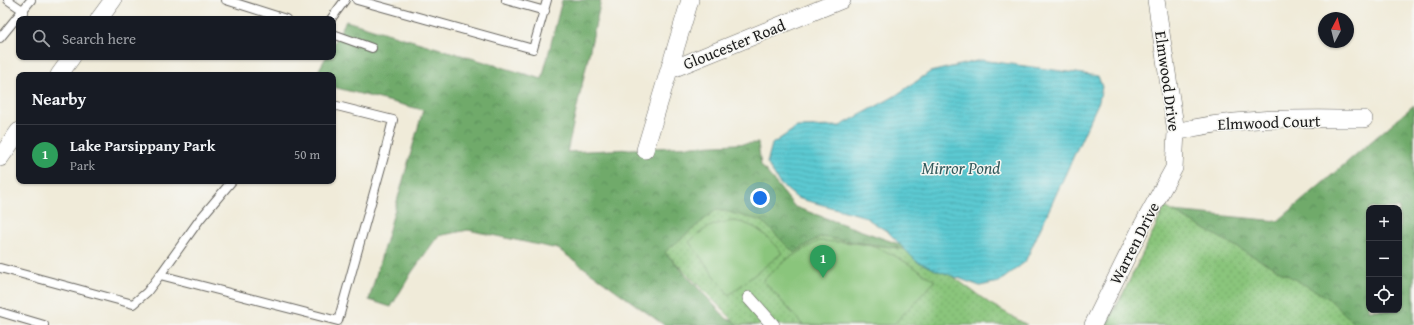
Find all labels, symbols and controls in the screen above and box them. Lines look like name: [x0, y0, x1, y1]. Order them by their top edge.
street label: Gloucester Road: [679, 12, 789, 75]
north arrow: [1318, 12, 1354, 48]
search box: [16, 16, 336, 60]
icon: search: [30, 27, 52, 49]
text: Search here: [62, 28, 136, 49]
street label: Elmwood Drive: [1149, 29, 1187, 133]
text: Nearby: [32, 86, 86, 111]
street label: Elmwood Court: [1217, 108, 1321, 136]
text: Lake Parsippany Park: [70, 135, 215, 156]
text: 1: [42, 145, 48, 164]
text: 50 m: [294, 145, 320, 164]
water label: Mirror Pond: [921, 155, 1001, 180]
text: Park: [70, 156, 95, 175]
your location: [750, 188, 770, 208]
street label: Warren Drive: [1103, 198, 1165, 288]
map controls: [1366, 205, 1402, 313]
button: +: [1366, 205, 1402, 241]
button: −: [1366, 241, 1402, 277]
pin: 1: [810, 245, 836, 278]
button: locate: [1366, 277, 1402, 313]

